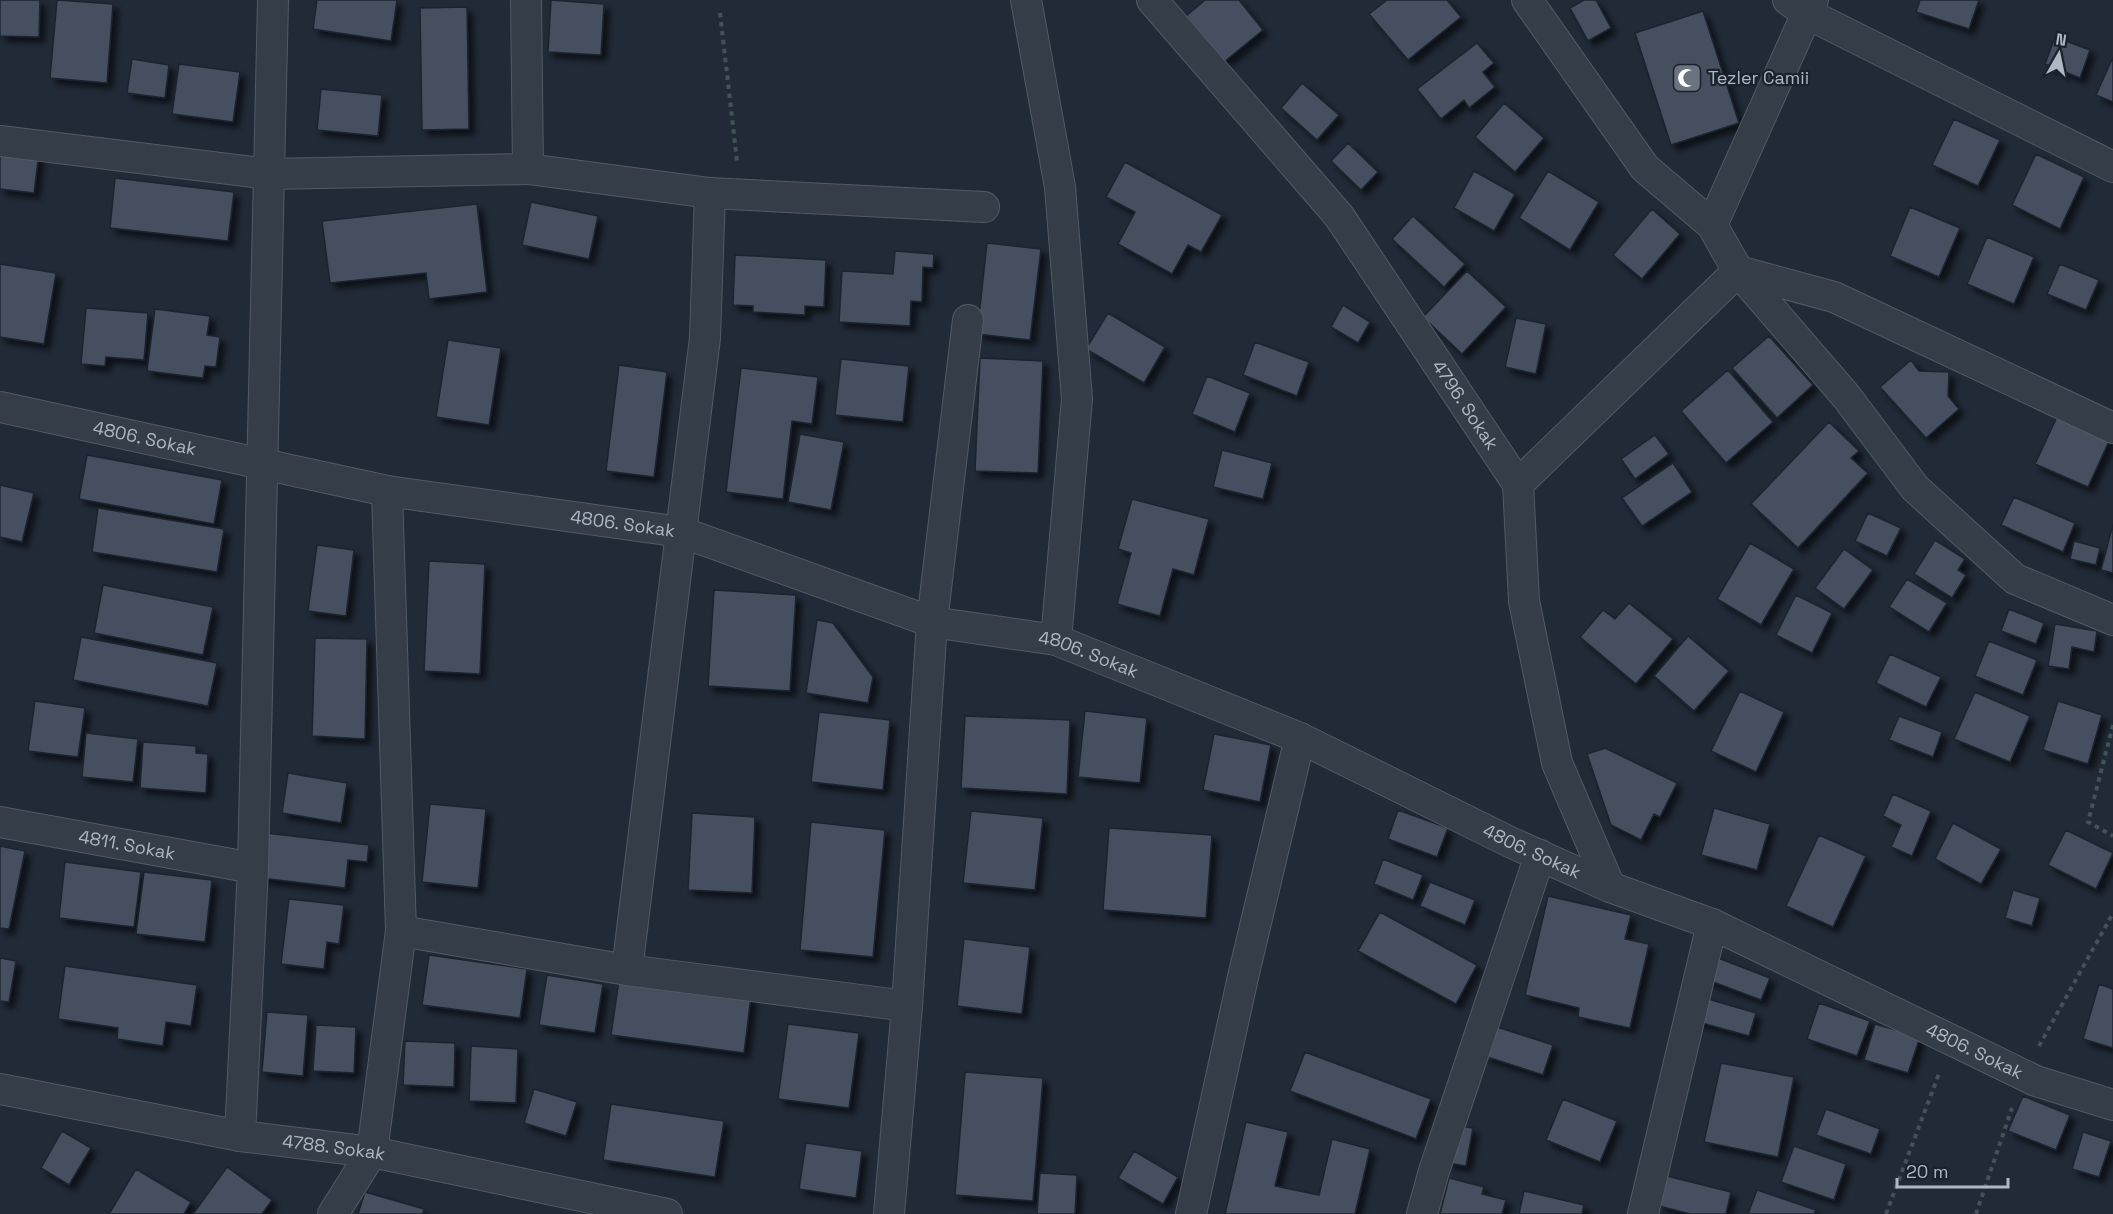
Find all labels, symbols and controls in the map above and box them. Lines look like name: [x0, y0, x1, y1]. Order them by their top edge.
north arrow: [2029, 24, 2089, 84]
text: N: [2054, 28, 2068, 51]
mosque icon: Tezler Camii: [1671, 62, 1703, 94]
place label: Tezler Camii: [1708, 66, 1809, 89]
street label: 4796. Sokak: [1427, 355, 1504, 454]
street label: 4806. Sokak: [91, 415, 199, 460]
street label: 4806. Sokak: [569, 505, 677, 542]
street label: 4806. Sokak: [1037, 626, 1142, 683]
street label: 4806. Sokak: [1479, 818, 1585, 884]
street label: 4811. Sokak: [77, 825, 177, 865]
street label: 4806. Sokak: [1922, 1017, 2027, 1084]
street label: 4788. Sokak: [281, 1129, 388, 1166]
scale bar: [1897, 1151, 2008, 1189]
text: 20 m: [1906, 1160, 1949, 1183]

